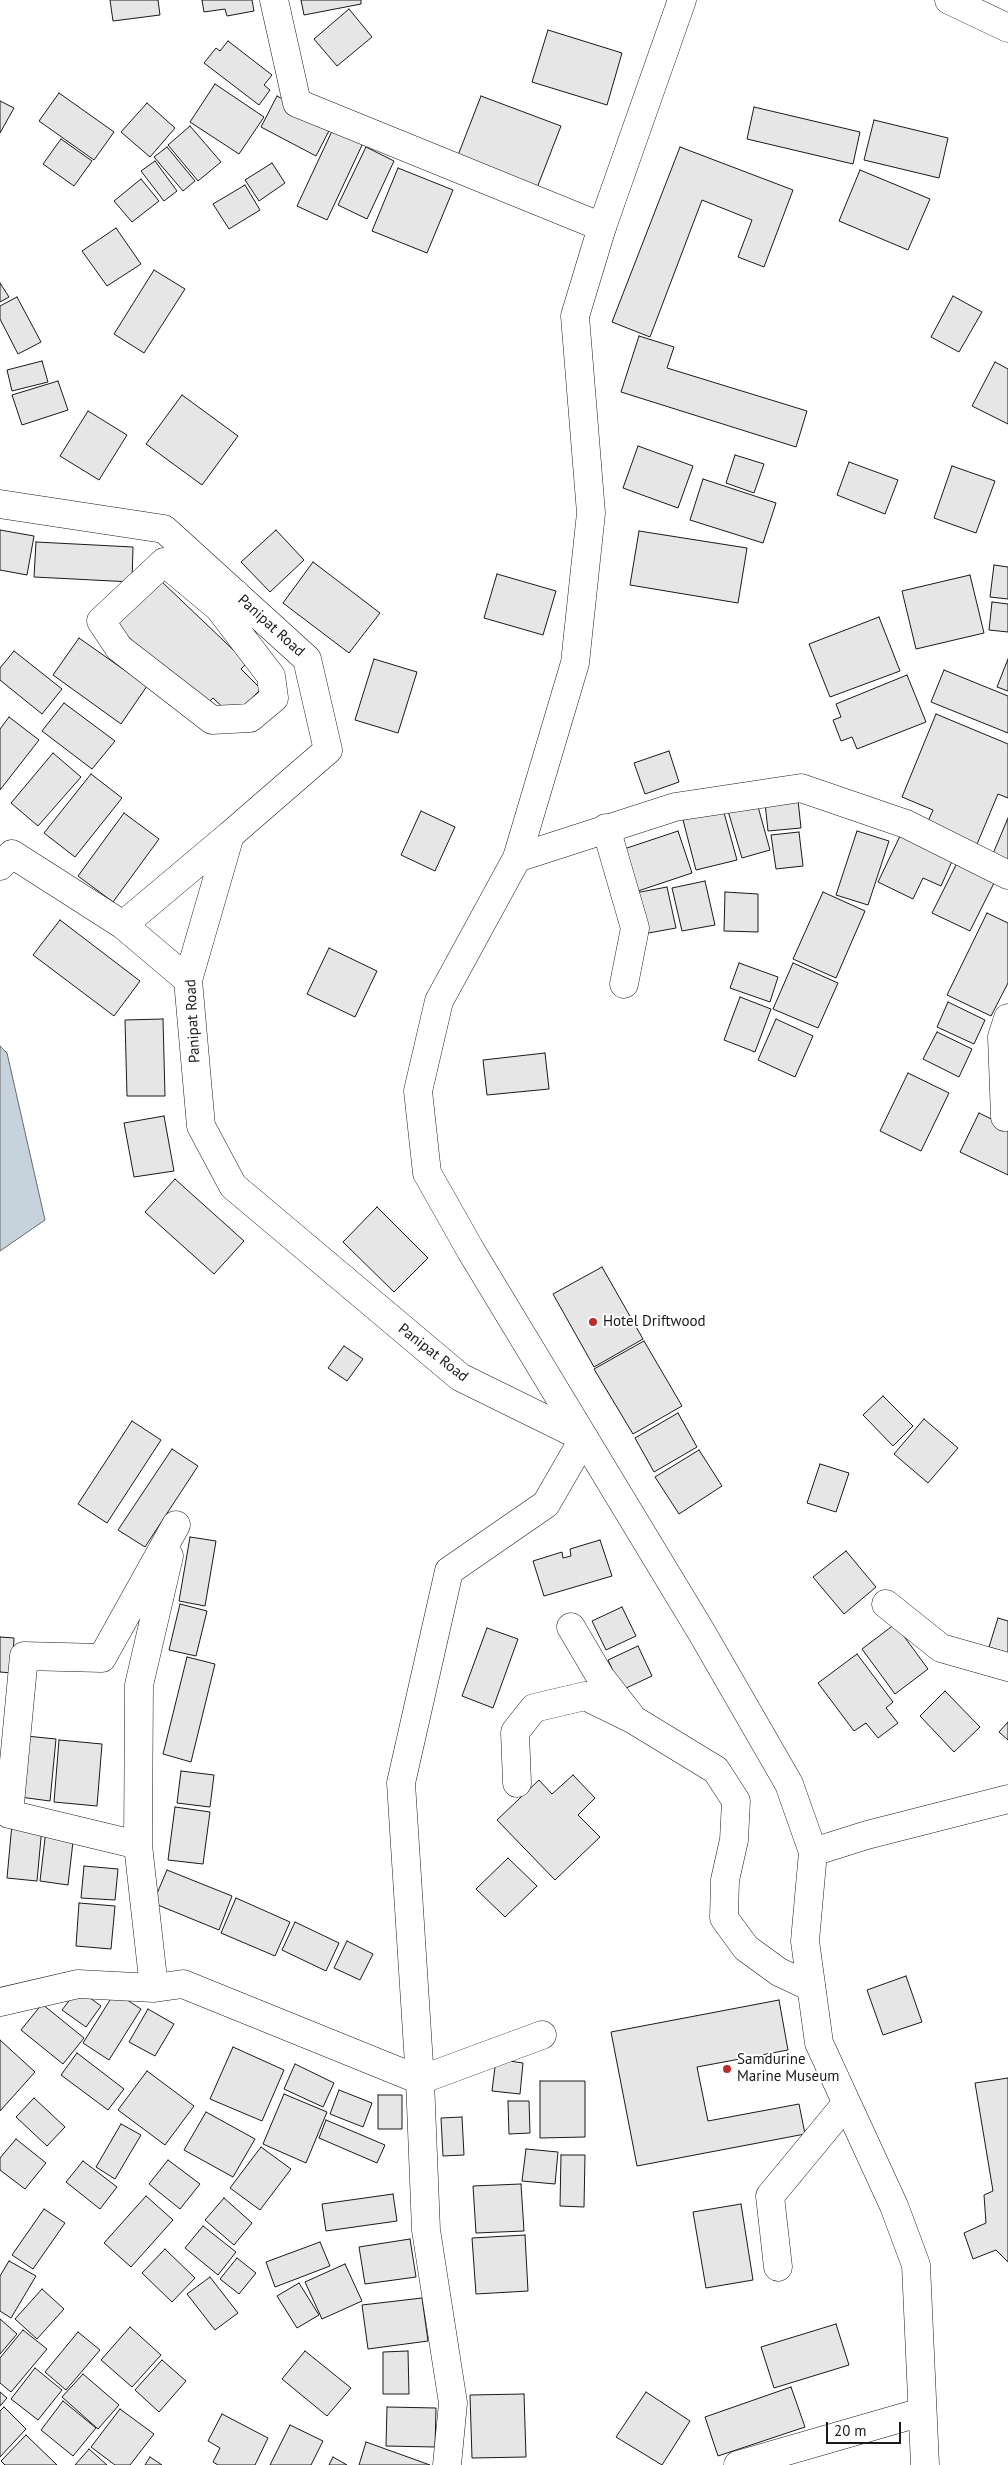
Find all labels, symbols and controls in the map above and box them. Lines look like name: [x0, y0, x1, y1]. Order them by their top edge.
street label: Panipat Road: [234, 591, 308, 661]
street label: Panipat Road: [182, 979, 204, 1063]
place label: Hotel Driftwood: [603, 1313, 706, 1331]
marker: Hotel Driftwood: [587, 1316, 599, 1328]
street label: Panipat Road: [394, 1320, 472, 1386]
place label: Samdurine Marine Museum: [737, 2051, 839, 2086]
marker: Samdurine Marine Museum: [721, 2063, 733, 2075]
scale bar: [828, 2412, 903, 2444]
text: 20 m: [834, 2421, 867, 2440]

